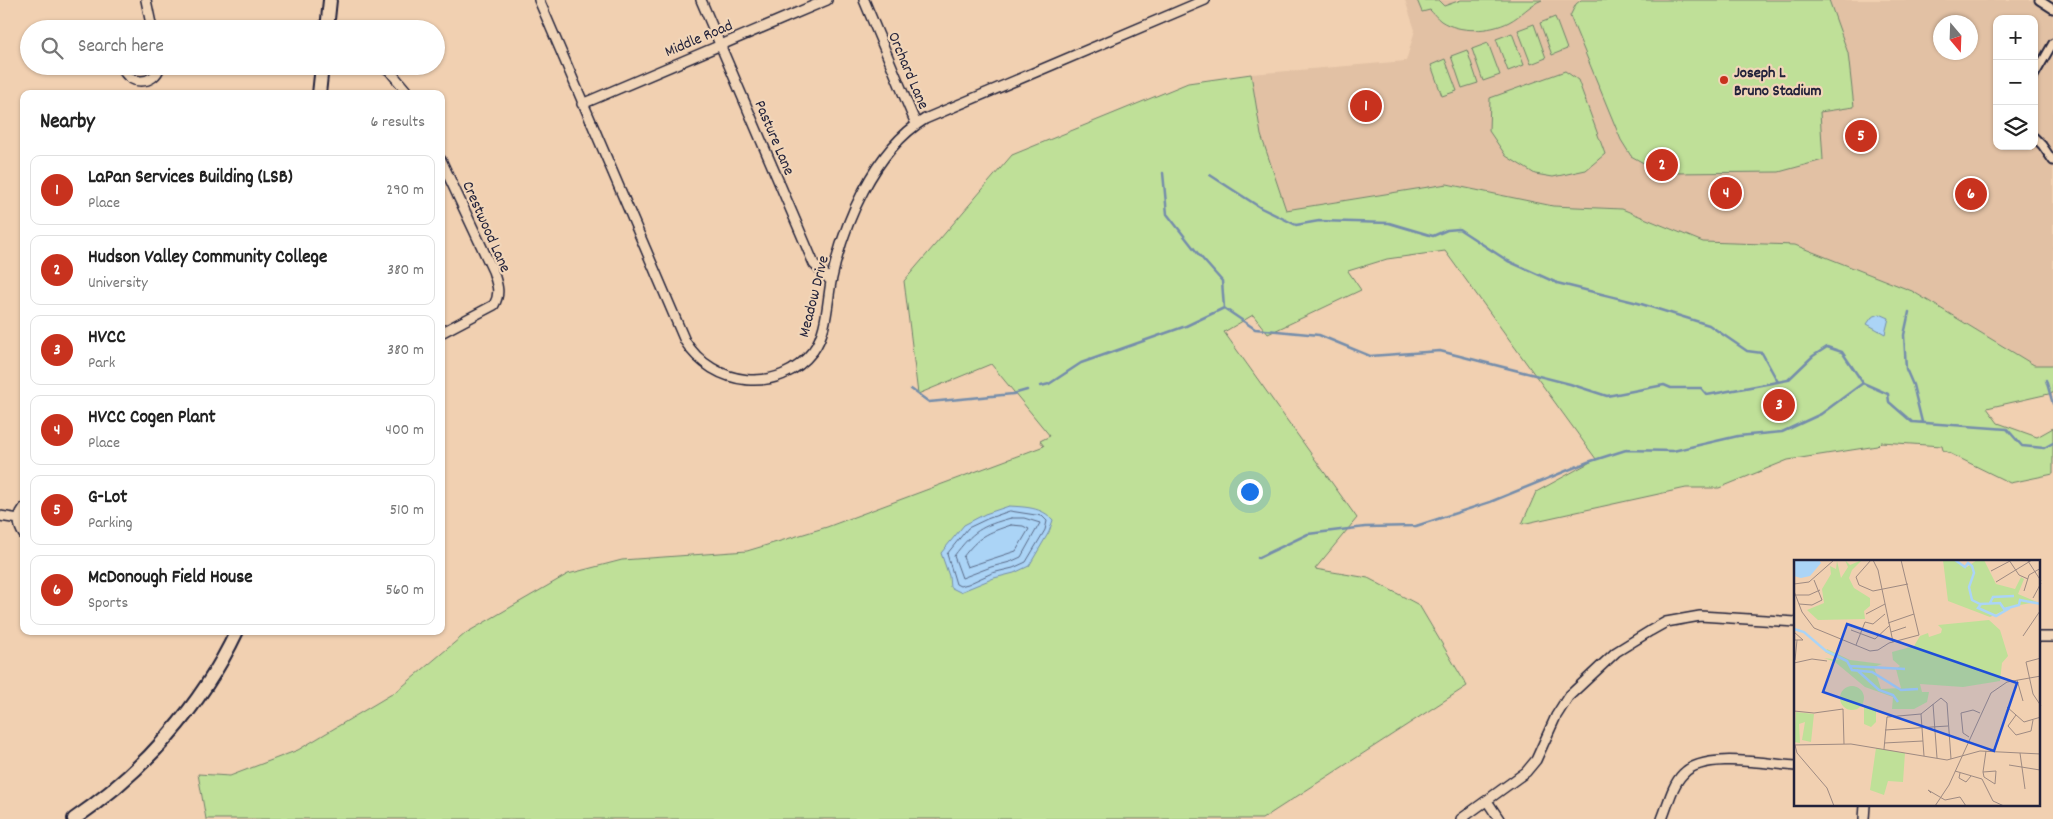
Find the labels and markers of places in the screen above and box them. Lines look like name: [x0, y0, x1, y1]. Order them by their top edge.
place label: Joseph L Bruno Stadium: [1734, 62, 1821, 103]
marker: Joseph L Bruno Stadium: [1718, 74, 1730, 86]
pin: 1: [1350, 87, 1382, 125]
pin: 5: [1845, 117, 1877, 155]
pin: 2: [1646, 146, 1678, 184]
pin: 4: [1710, 174, 1742, 212]
pin: 6: [1955, 175, 1987, 213]
pin: 3: [1763, 386, 1795, 424]

